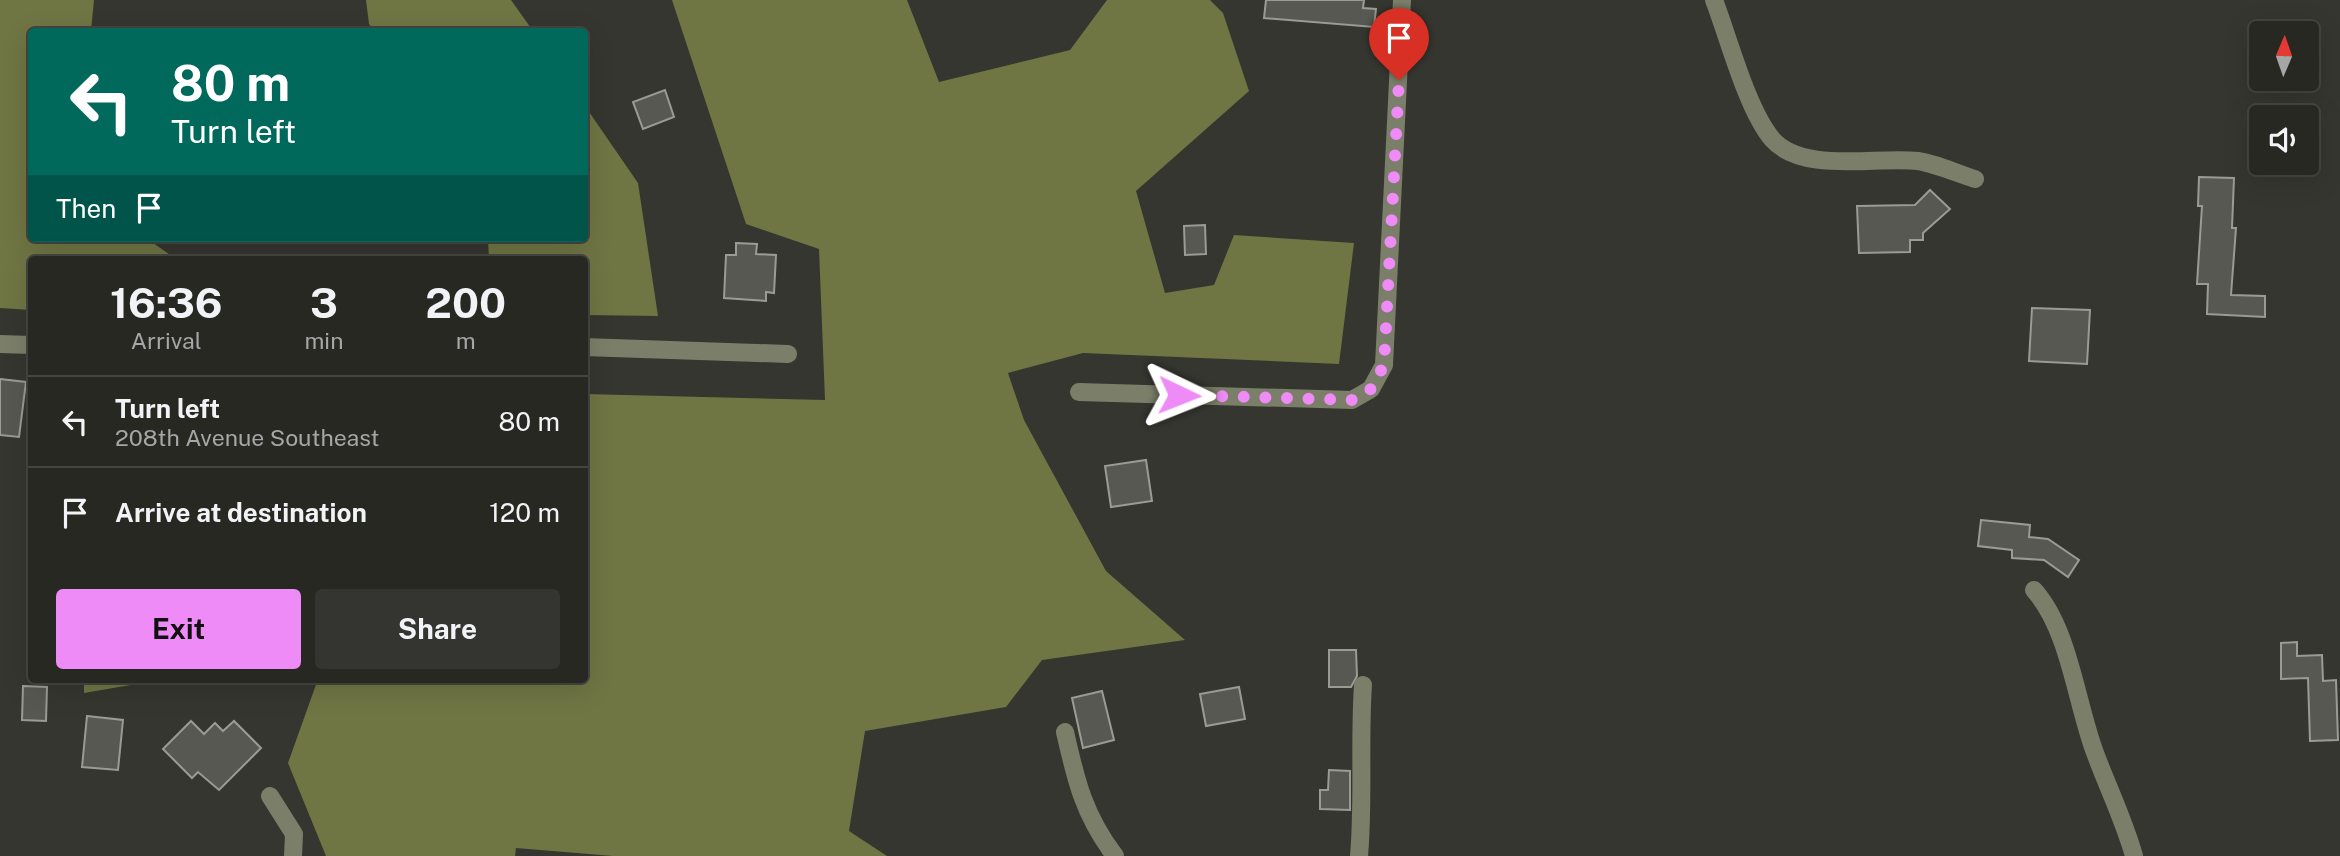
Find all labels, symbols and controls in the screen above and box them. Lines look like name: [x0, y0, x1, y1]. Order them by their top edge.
pin: [1369, 8, 1429, 80]
icon: arrive: [1380, 19, 1418, 57]
north arrow: [2249, 21, 2319, 91]
map controls: [2249, 21, 2319, 175]
text: 80 m: [171, 54, 290, 112]
icon: left: [56, 56, 147, 147]
button: sound: [2249, 105, 2319, 175]
text: Turn left: [171, 113, 296, 150]
icon: arrive: [130, 189, 168, 227]
text: Then: [56, 193, 116, 224]
text: 16:36: [110, 278, 223, 327]
text: 3: [310, 278, 338, 327]
text: 200: [425, 278, 506, 327]
text: Arrival: [131, 327, 202, 354]
text: min: [304, 327, 343, 354]
text: m: [456, 327, 476, 354]
position arrow: [1142, 358, 1216, 432]
text: Turn left: [115, 393, 220, 424]
icon: left: [56, 403, 94, 441]
text: 80 m: [499, 406, 560, 437]
text: 208th Avenue Southeast: [115, 424, 380, 451]
icon: arrive: [56, 494, 94, 532]
text: Arrive at destination: [115, 497, 367, 528]
text: 120 m: [489, 497, 560, 528]
button: Exit: [56, 589, 301, 669]
button: Share: [315, 589, 560, 669]

